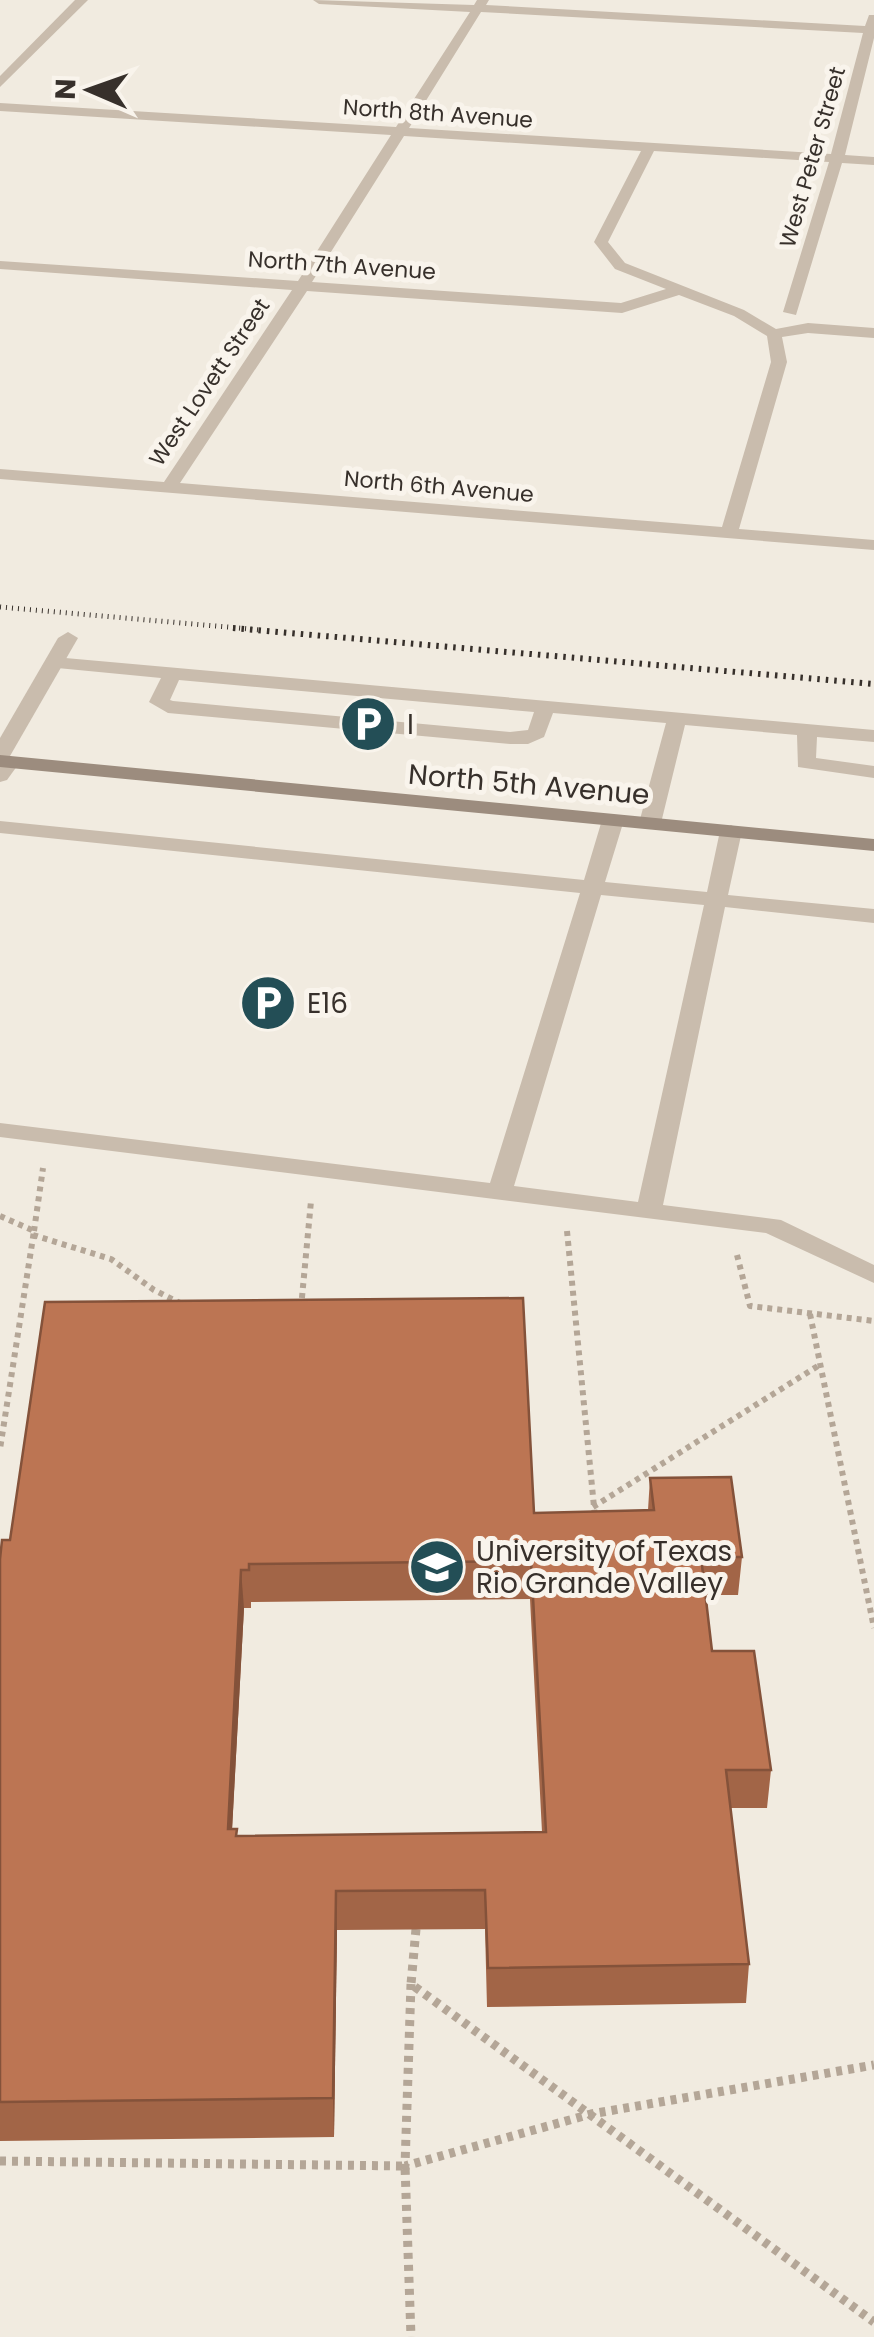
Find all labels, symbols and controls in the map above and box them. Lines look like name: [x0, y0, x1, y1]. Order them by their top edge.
north arrow: [40, 40, 140, 140]
street label: West Peter Street: [772, 63, 853, 251]
text: N: [46, 78, 85, 100]
street label: North 8th Avenue: [342, 91, 534, 136]
street label: North 7th Avenue: [247, 243, 437, 288]
street label: West Lovett Street: [142, 292, 277, 472]
street label: North 6th Avenue: [343, 463, 535, 510]
parking icon: I: [338, 694, 398, 754]
place label: I: [407, 705, 414, 744]
street label: North 5th Avenue: [407, 755, 651, 814]
parking icon: E16: [238, 973, 298, 1033]
place label: E16: [307, 984, 348, 1023]
place label: University of Texas Rio Grande Valley: [476, 1532, 732, 1603]
school or university icon: University of Texas Rio Grande Valley: [407, 1537, 467, 1597]

